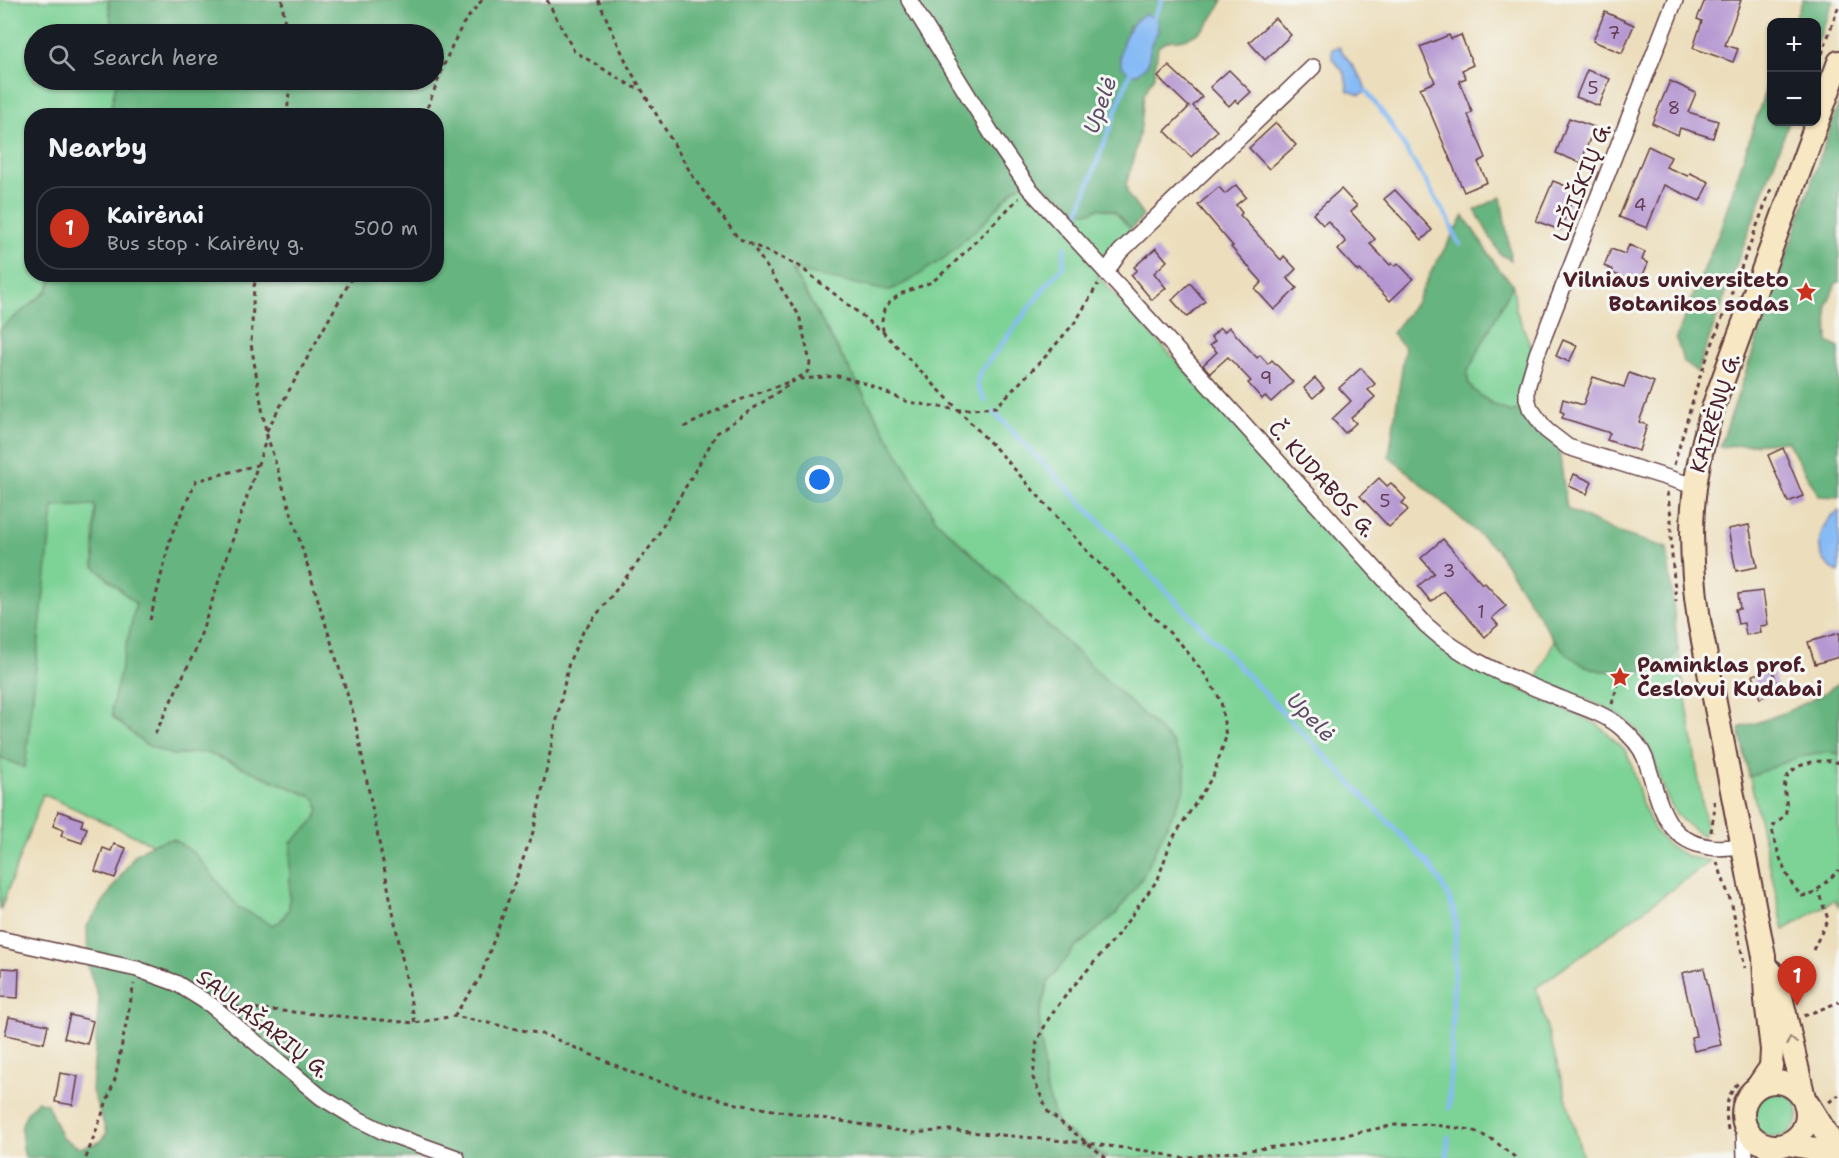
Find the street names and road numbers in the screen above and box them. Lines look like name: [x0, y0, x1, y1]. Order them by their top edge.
street label: LIŽIŠKIŲ G.: [1545, 118, 1618, 246]
street label: KAIRĖNŲ G.: [1683, 350, 1747, 476]
street label: Č. KUDABOS G.: [1262, 414, 1383, 543]
street label: SAULAŠARIŲ G.: [191, 962, 336, 1085]

